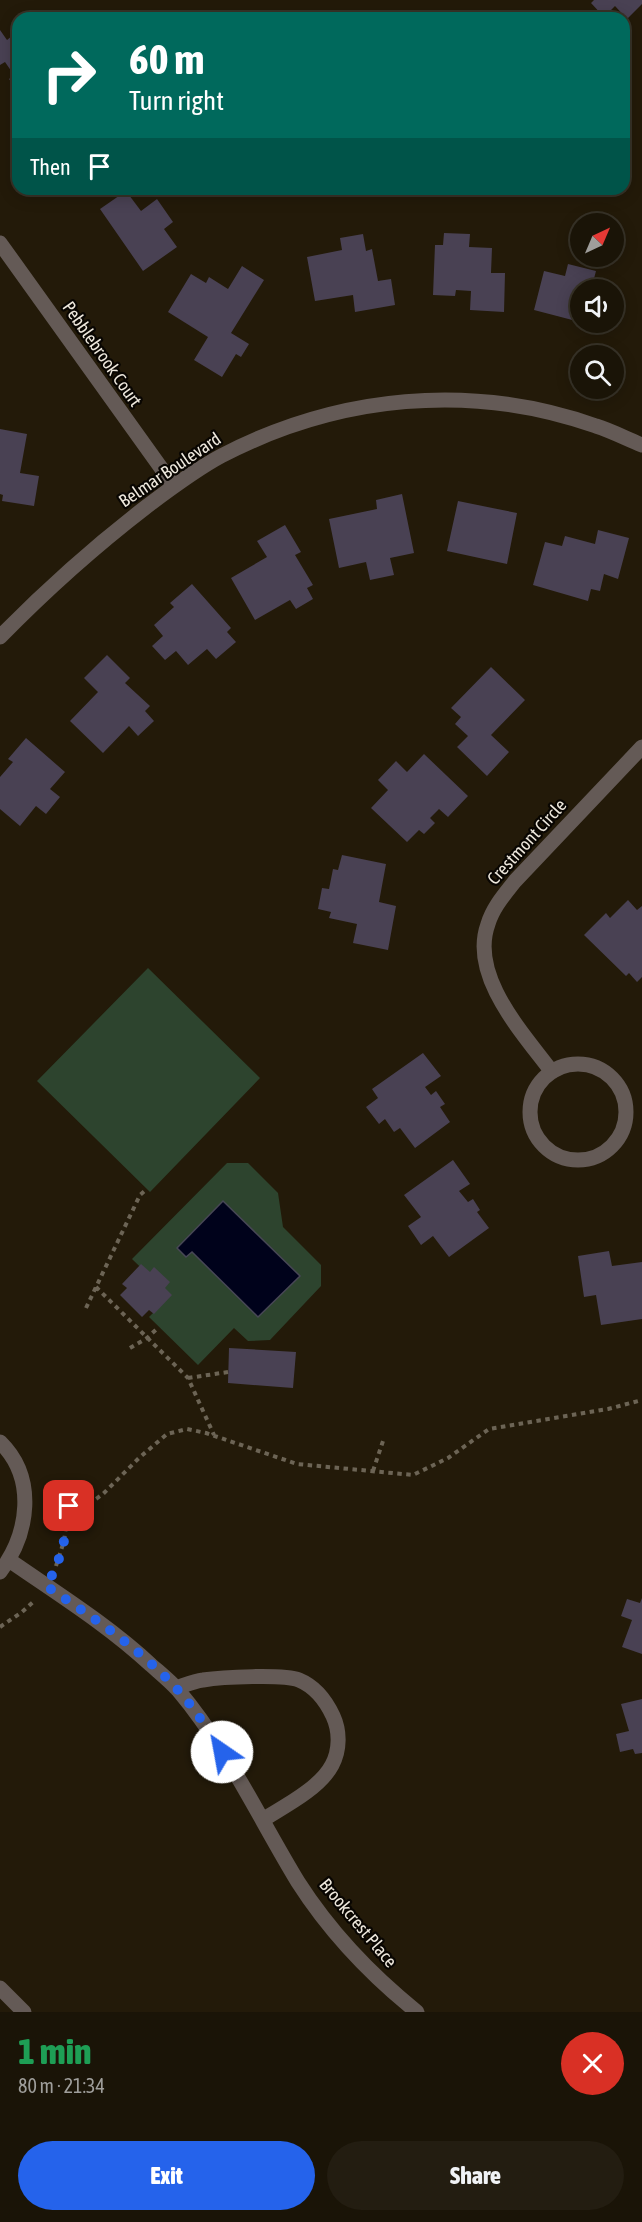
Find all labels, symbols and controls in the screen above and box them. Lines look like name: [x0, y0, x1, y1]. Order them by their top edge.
text: 60 m: [129, 35, 204, 83]
icon: right: [30, 36, 108, 114]
text: Turn right: [129, 85, 224, 116]
icon: arrive: [83, 150, 116, 183]
text: Then: [30, 154, 71, 180]
north arrow: [570, 213, 624, 267]
map controls: [570, 213, 624, 399]
button: sound: [570, 279, 624, 333]
street label: Pebblebrook Court: [58, 297, 146, 410]
button: search: [570, 345, 624, 399]
street label: Belmar Boulevard: [115, 428, 225, 511]
street label: Crestmont Circle: [483, 795, 571, 889]
pin: [43, 1480, 94, 1531]
icon: arrive: [52, 1489, 85, 1522]
position arrow: [190, 1720, 254, 1784]
street label: Brookcrest Place: [315, 1874, 402, 1971]
text: 1 min: [18, 2030, 92, 2072]
button: close: [561, 2032, 624, 2095]
text: 80 m · 21:34: [18, 2074, 105, 2097]
button: Exit: [18, 2141, 315, 2210]
button: Share: [327, 2141, 624, 2210]

